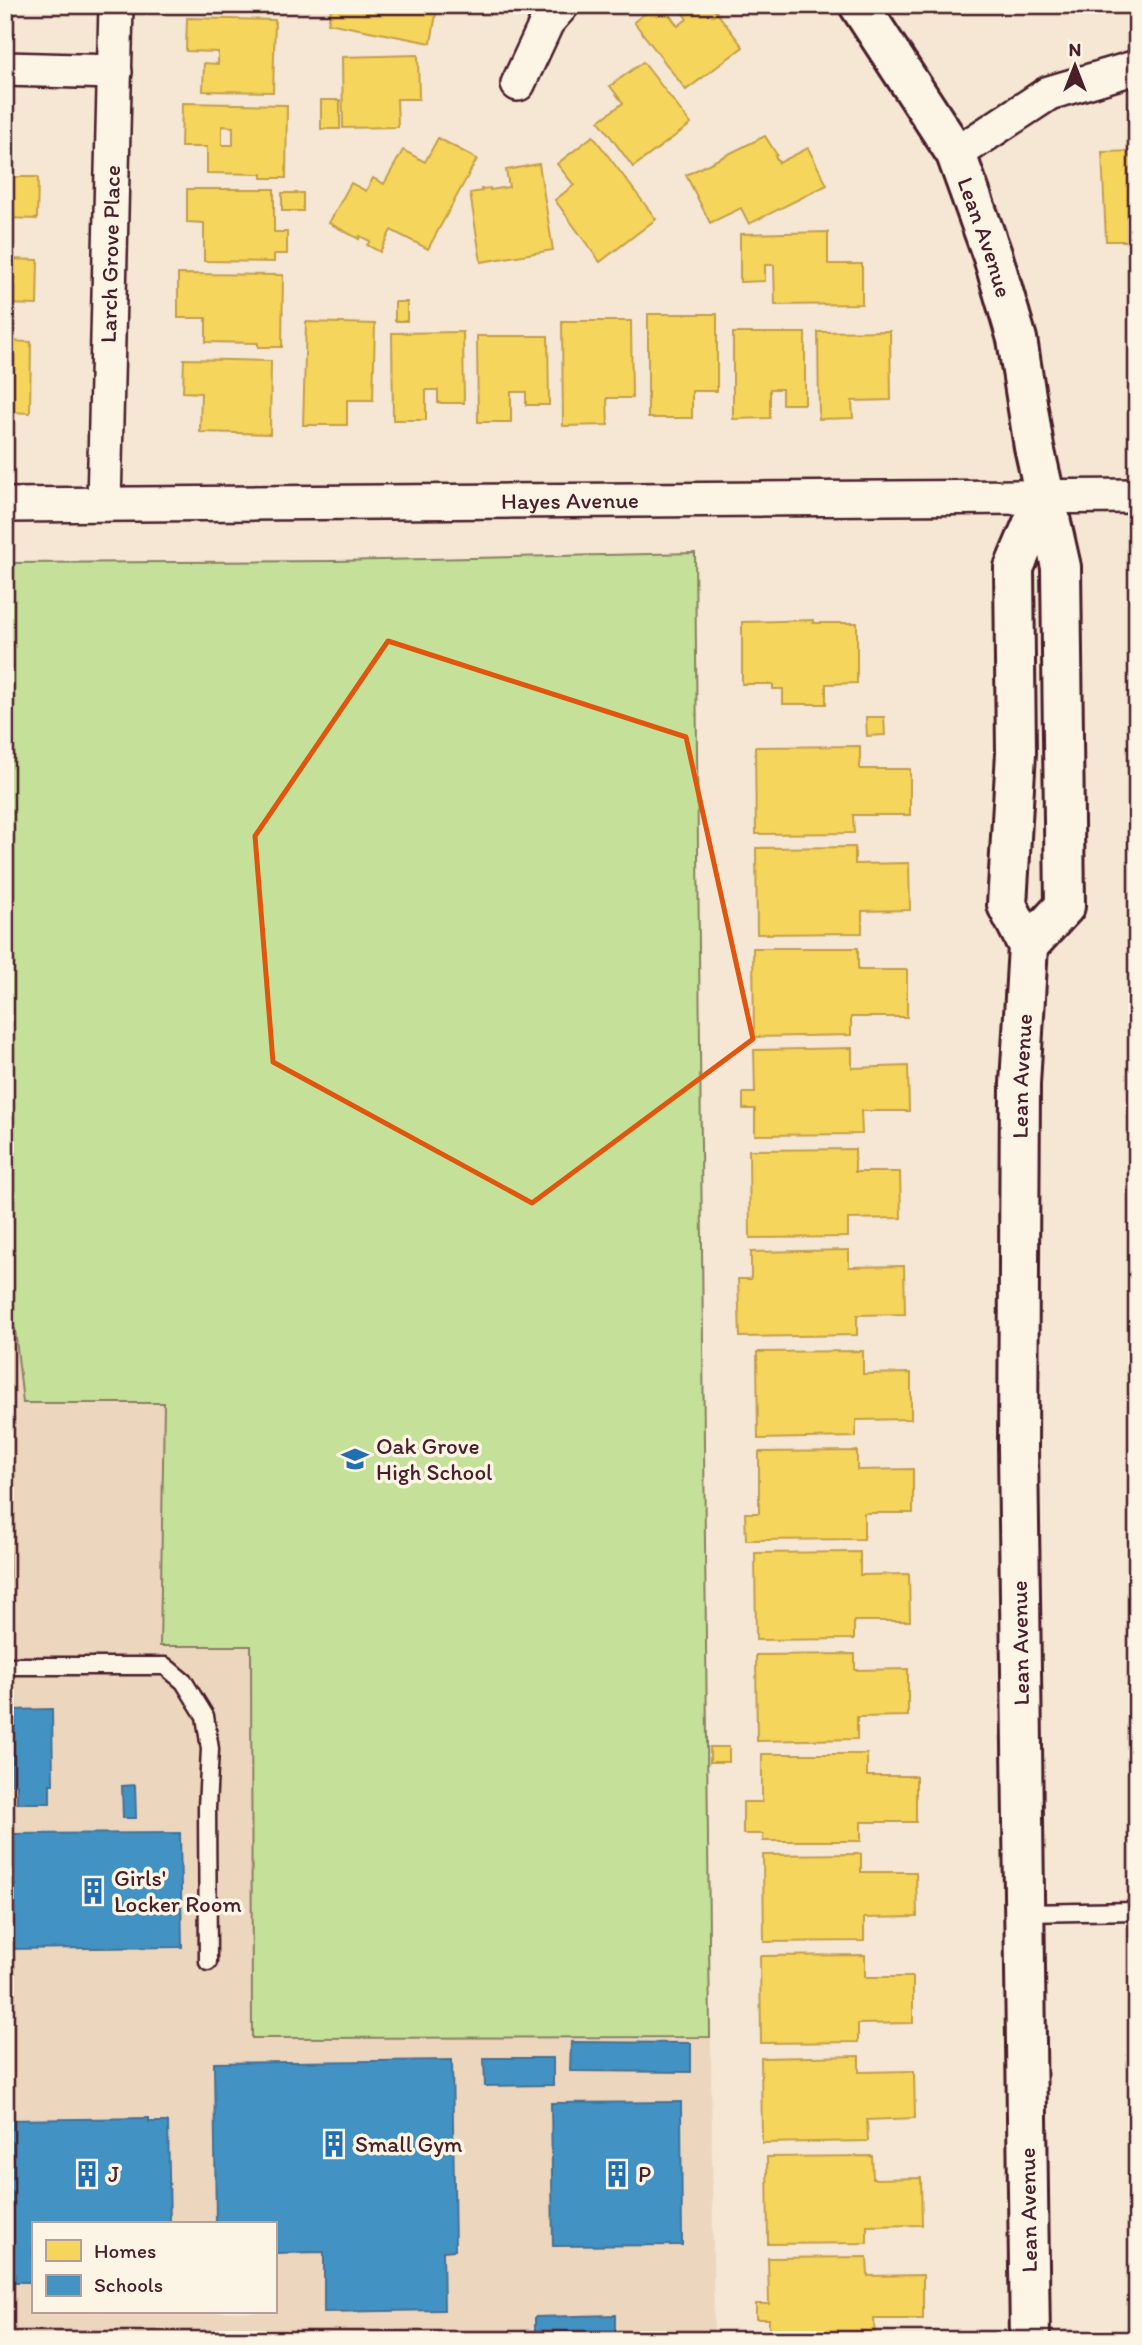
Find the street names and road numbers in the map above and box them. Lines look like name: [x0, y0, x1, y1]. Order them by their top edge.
street label: Larch Grove Place: [94, 165, 126, 343]
street label: Lean Avenue: [951, 173, 1018, 301]
street label: Hayes Avenue: [501, 486, 639, 515]
street label: Lean Avenue: [1006, 1013, 1038, 1139]
street label: Lean Avenue: [1005, 1580, 1035, 1706]
street label: Lean Avenue: [1013, 2147, 1043, 2273]

